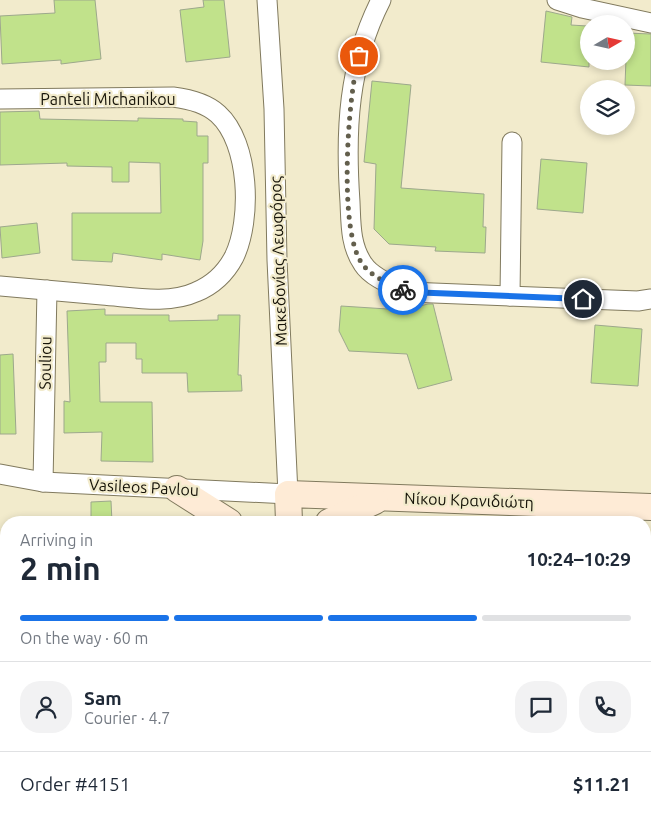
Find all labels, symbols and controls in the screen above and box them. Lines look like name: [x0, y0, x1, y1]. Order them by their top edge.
north arrow: [580, 15, 635, 70]
map controls: [580, 15, 635, 135]
pin: [338, 35, 380, 77]
icon: bag: [345, 42, 373, 70]
button: layers: [580, 80, 635, 135]
street label: Panteli Michanikou: [40, 90, 176, 108]
street label: Μακεδονίας Λεωφόρος: [266, 176, 291, 346]
courier: [378, 265, 428, 315]
icon: bike: [389, 276, 417, 304]
pin: [562, 278, 604, 320]
icon: home: [569, 285, 597, 313]
street label: Souliou: [36, 336, 54, 390]
street label: Vasileos Pavlou: [89, 475, 199, 499]
street label: Νίκου Κρανιδιώτη: [404, 489, 534, 511]
text: Arriving in: [20, 531, 93, 549]
text: 10:24–10:29: [526, 548, 631, 570]
text: 2 min: [20, 550, 101, 586]
text: On the way · 60 m: [20, 629, 148, 647]
button: person: [20, 681, 72, 733]
button: chat: [515, 681, 567, 733]
button: phone: [579, 681, 631, 733]
text: Sam: [84, 687, 122, 709]
text: Courier · 4.7: [84, 709, 170, 727]
text: Order #4151: [20, 773, 130, 795]
text: $11.21: [573, 773, 631, 795]

